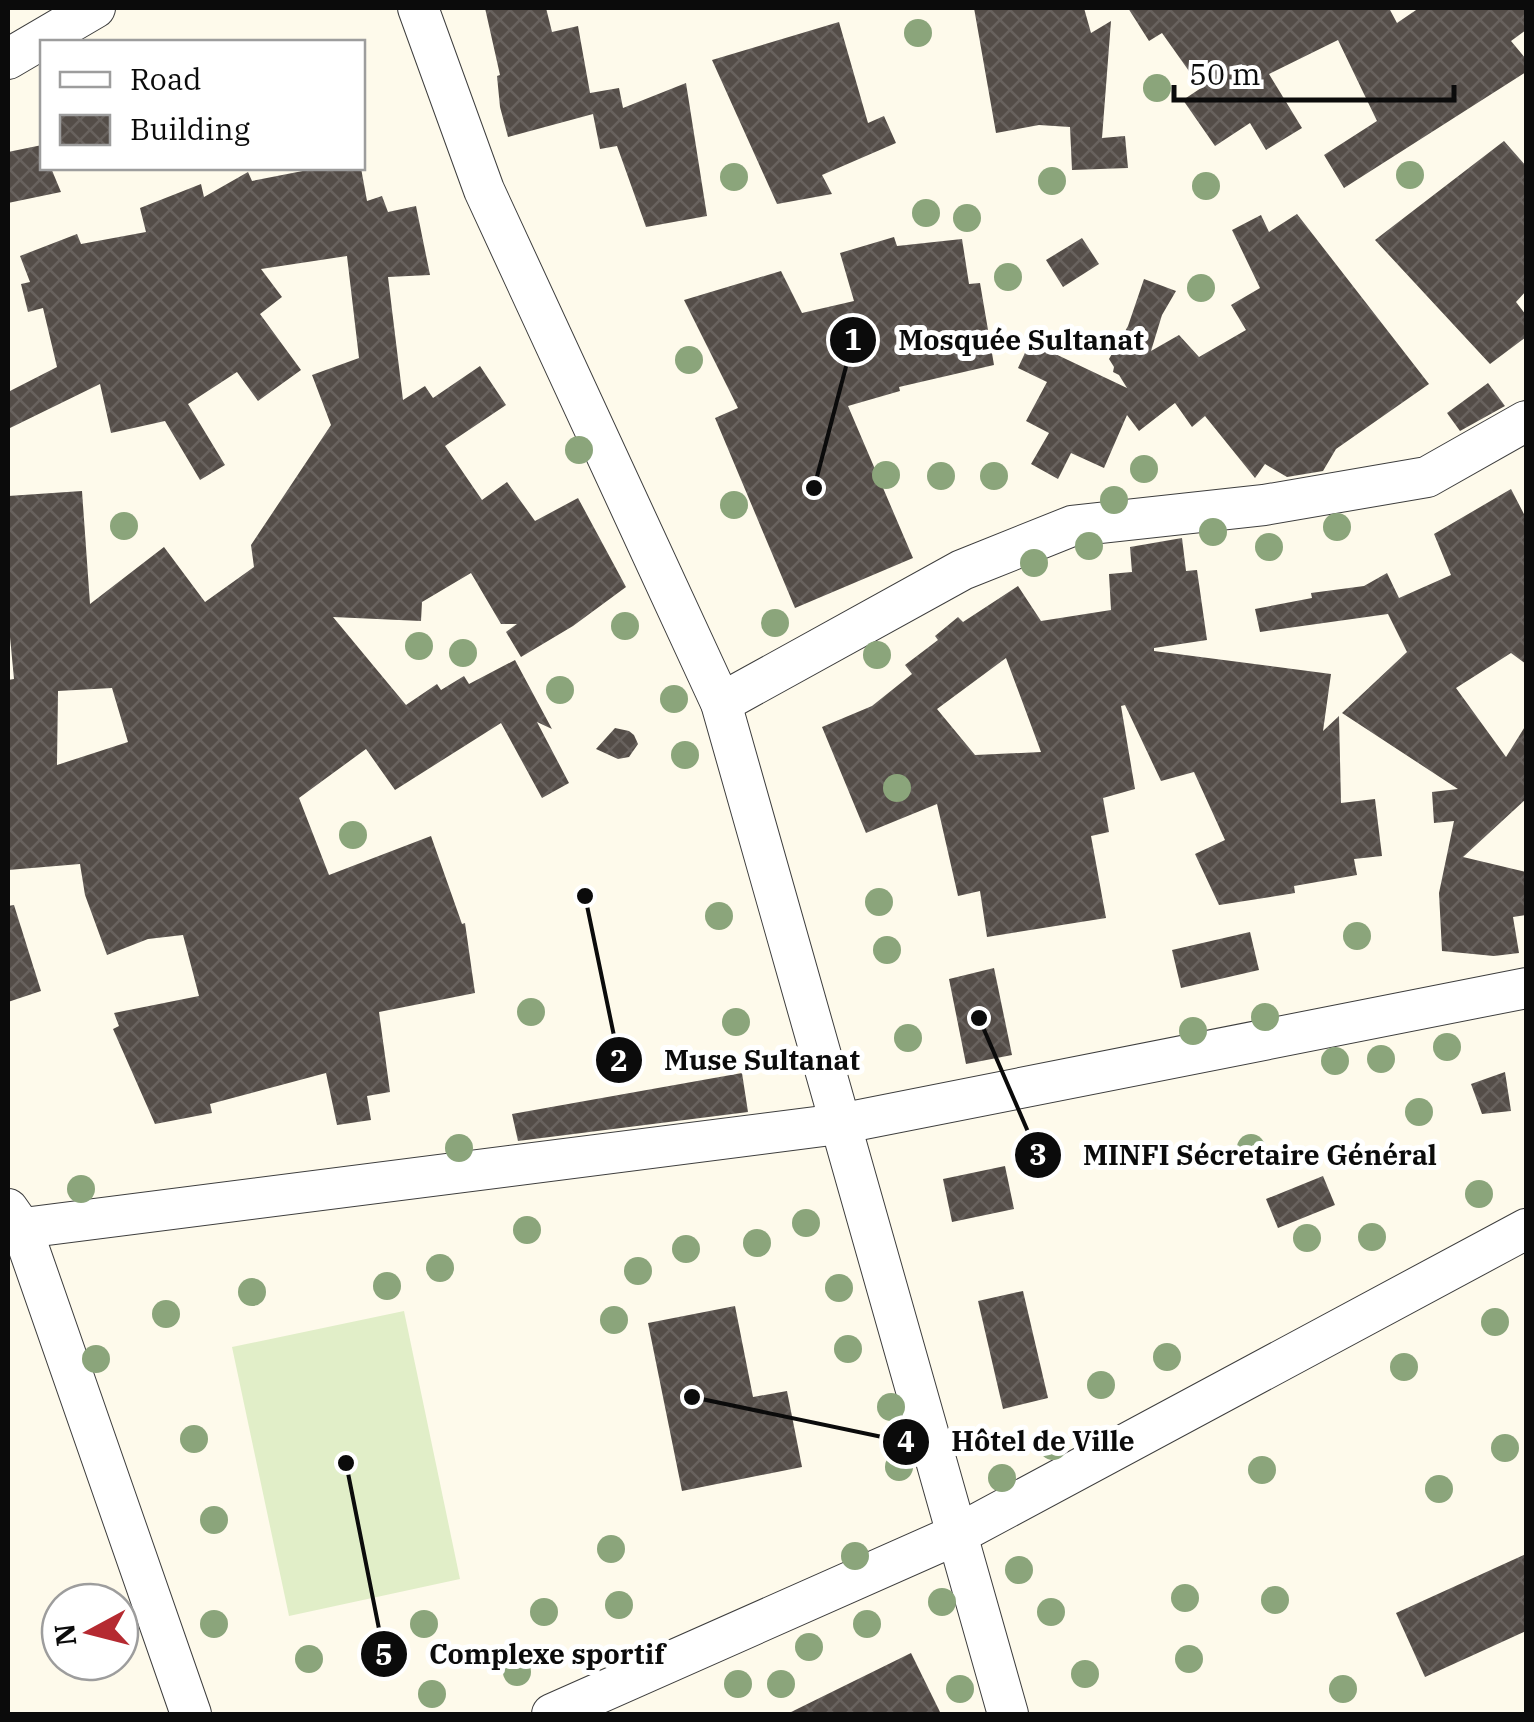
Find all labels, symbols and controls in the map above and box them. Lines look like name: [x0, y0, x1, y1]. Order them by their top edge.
legend: [40, 40, 365, 170]
scale bar: [1174, 40, 1454, 102]
text: 50 m: [1189, 54, 1261, 93]
text: Road: [130, 59, 202, 98]
text: Building: [130, 109, 250, 148]
callout: Mosquée Sultanat: [828, 311, 1164, 369]
text: 1: [844, 319, 862, 358]
text: Mosquée Sultanat: [898, 321, 1144, 358]
callout: Muse Sultanat: [594, 1031, 880, 1089]
text: 2: [610, 1040, 628, 1079]
text: Muse Sultanat: [664, 1041, 860, 1078]
callout: MINFI Sécretaire Général: [1013, 1126, 1457, 1184]
text: 3: [1029, 1134, 1047, 1173]
text: MINFI Sécretaire Général: [1083, 1136, 1437, 1173]
callout: Hôtel de Ville: [881, 1413, 1155, 1471]
text: 4: [897, 1421, 915, 1460]
text: Hôtel de Ville: [951, 1422, 1135, 1459]
north arrow: [40, 1582, 140, 1682]
text: N: [45, 1622, 84, 1648]
callout: Complexe sportif: [359, 1625, 685, 1683]
text: 5: [375, 1634, 393, 1673]
text: Complexe sportif: [429, 1635, 667, 1672]

